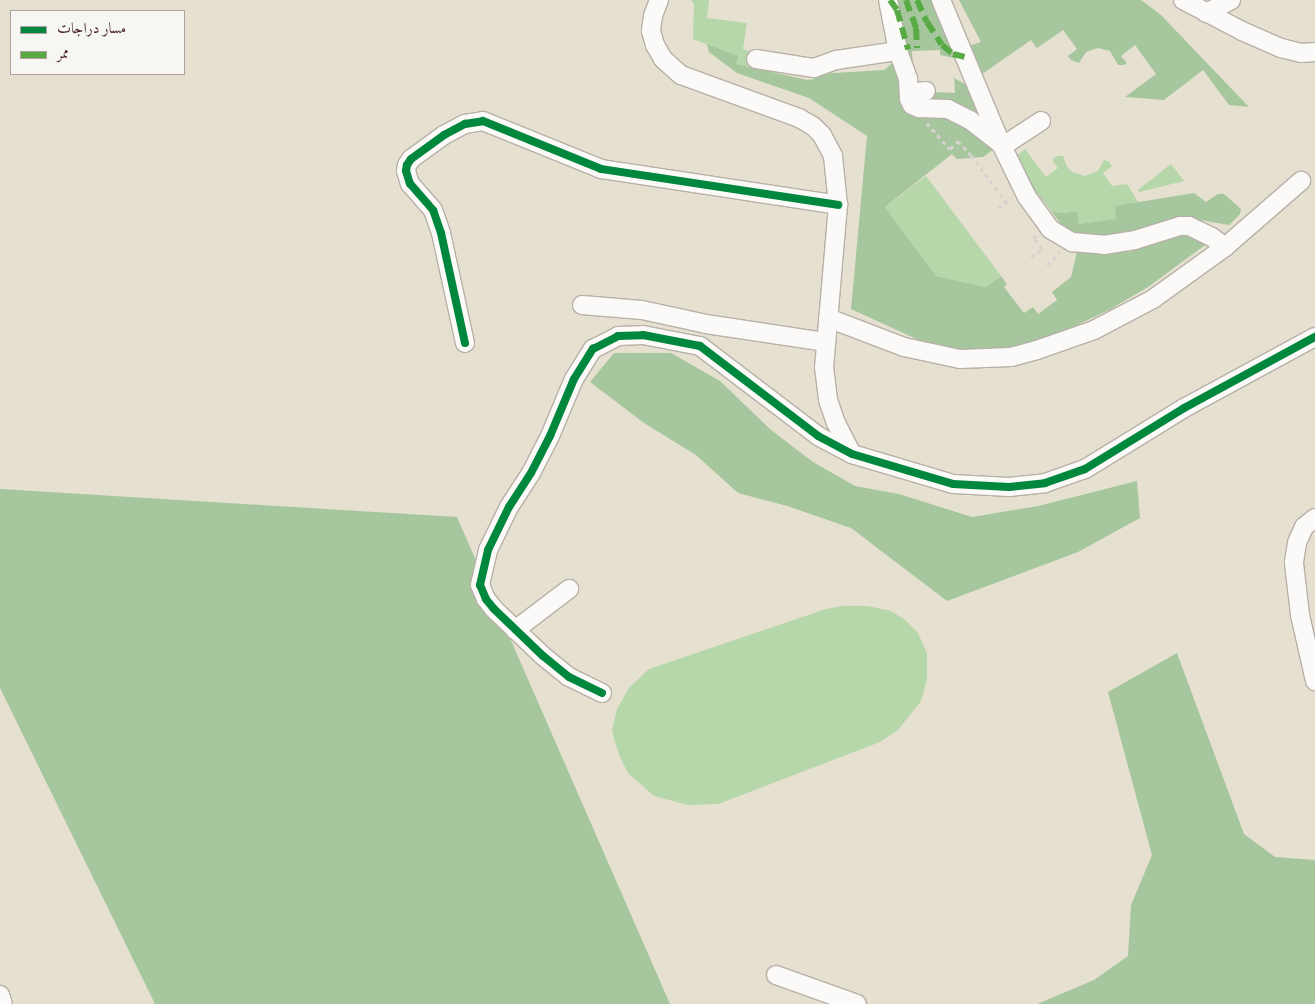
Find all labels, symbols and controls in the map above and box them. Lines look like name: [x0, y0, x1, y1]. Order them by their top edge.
legend: [10, 10, 185, 75]
text: مسار دراجات: [57, 18, 126, 37]
text: ممر: [57, 43, 69, 62]

